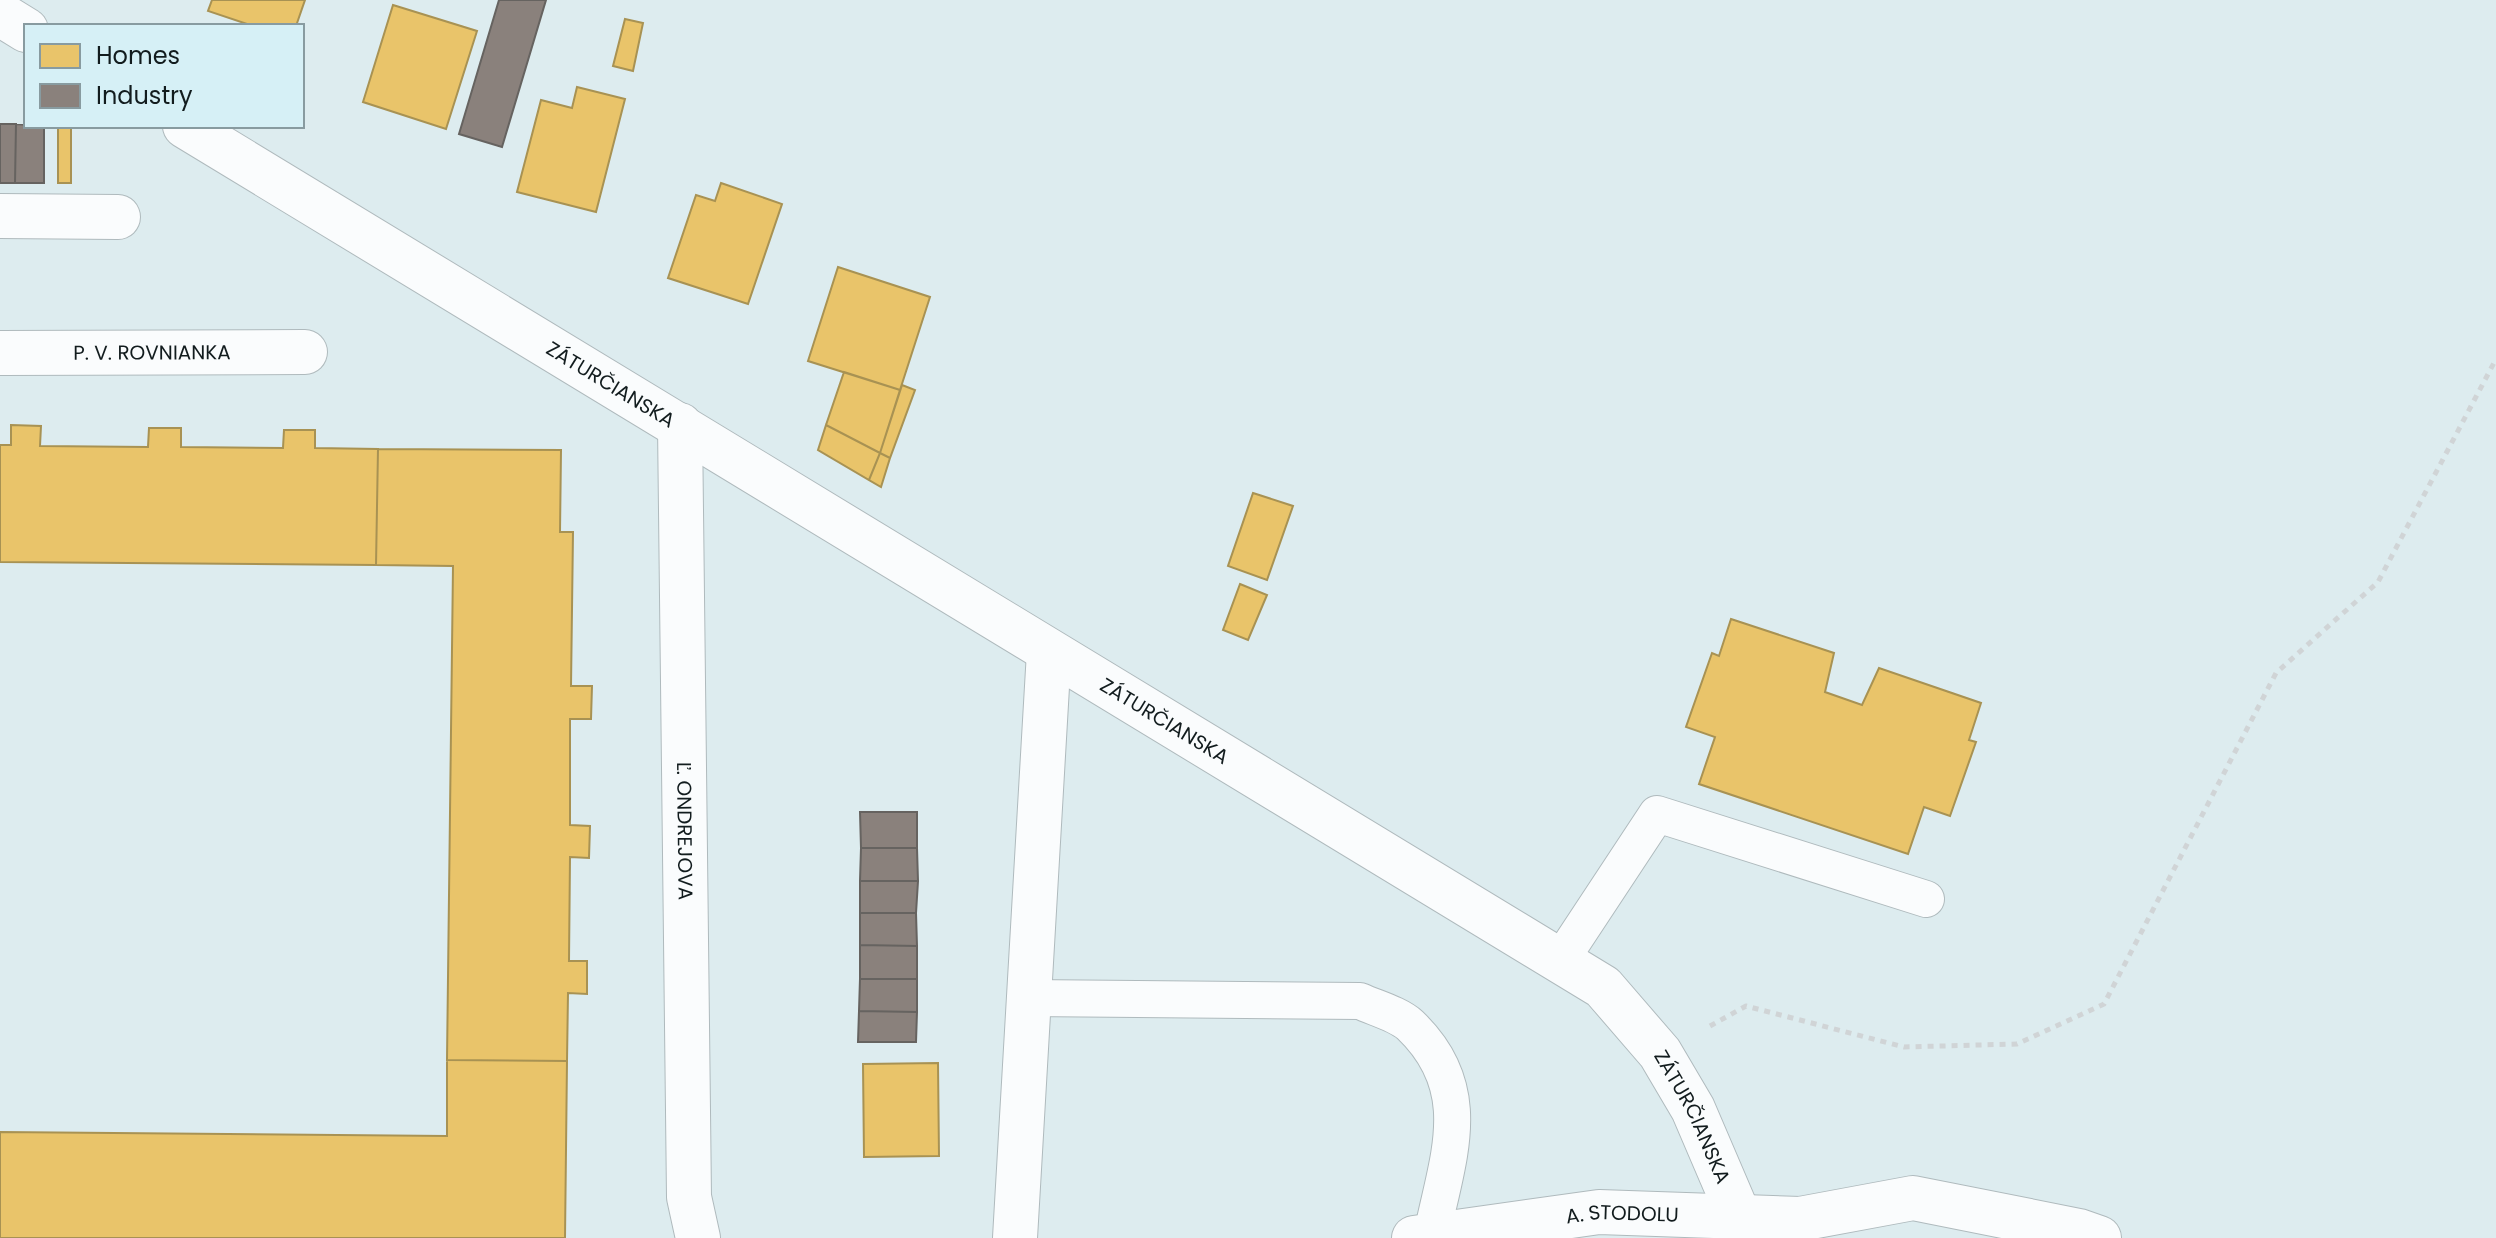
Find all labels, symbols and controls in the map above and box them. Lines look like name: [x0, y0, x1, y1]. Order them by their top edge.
legend: [24, 24, 304, 128]
text: Homes: [96, 39, 180, 72]
text: Industry: [96, 79, 193, 112]
street label: ZÁTURČIANSKA: [541, 335, 680, 434]
street label: P. V. ROVNIANKA: [73, 338, 231, 367]
street label: ZÁTURČIANSKA: [1095, 671, 1234, 771]
street label: Ľ. ONDREJOVA: [670, 762, 700, 900]
street label: ZÁTURČIANSKA: [1647, 1045, 1737, 1188]
street label: A. STODOLU: [1564, 1198, 1679, 1231]

